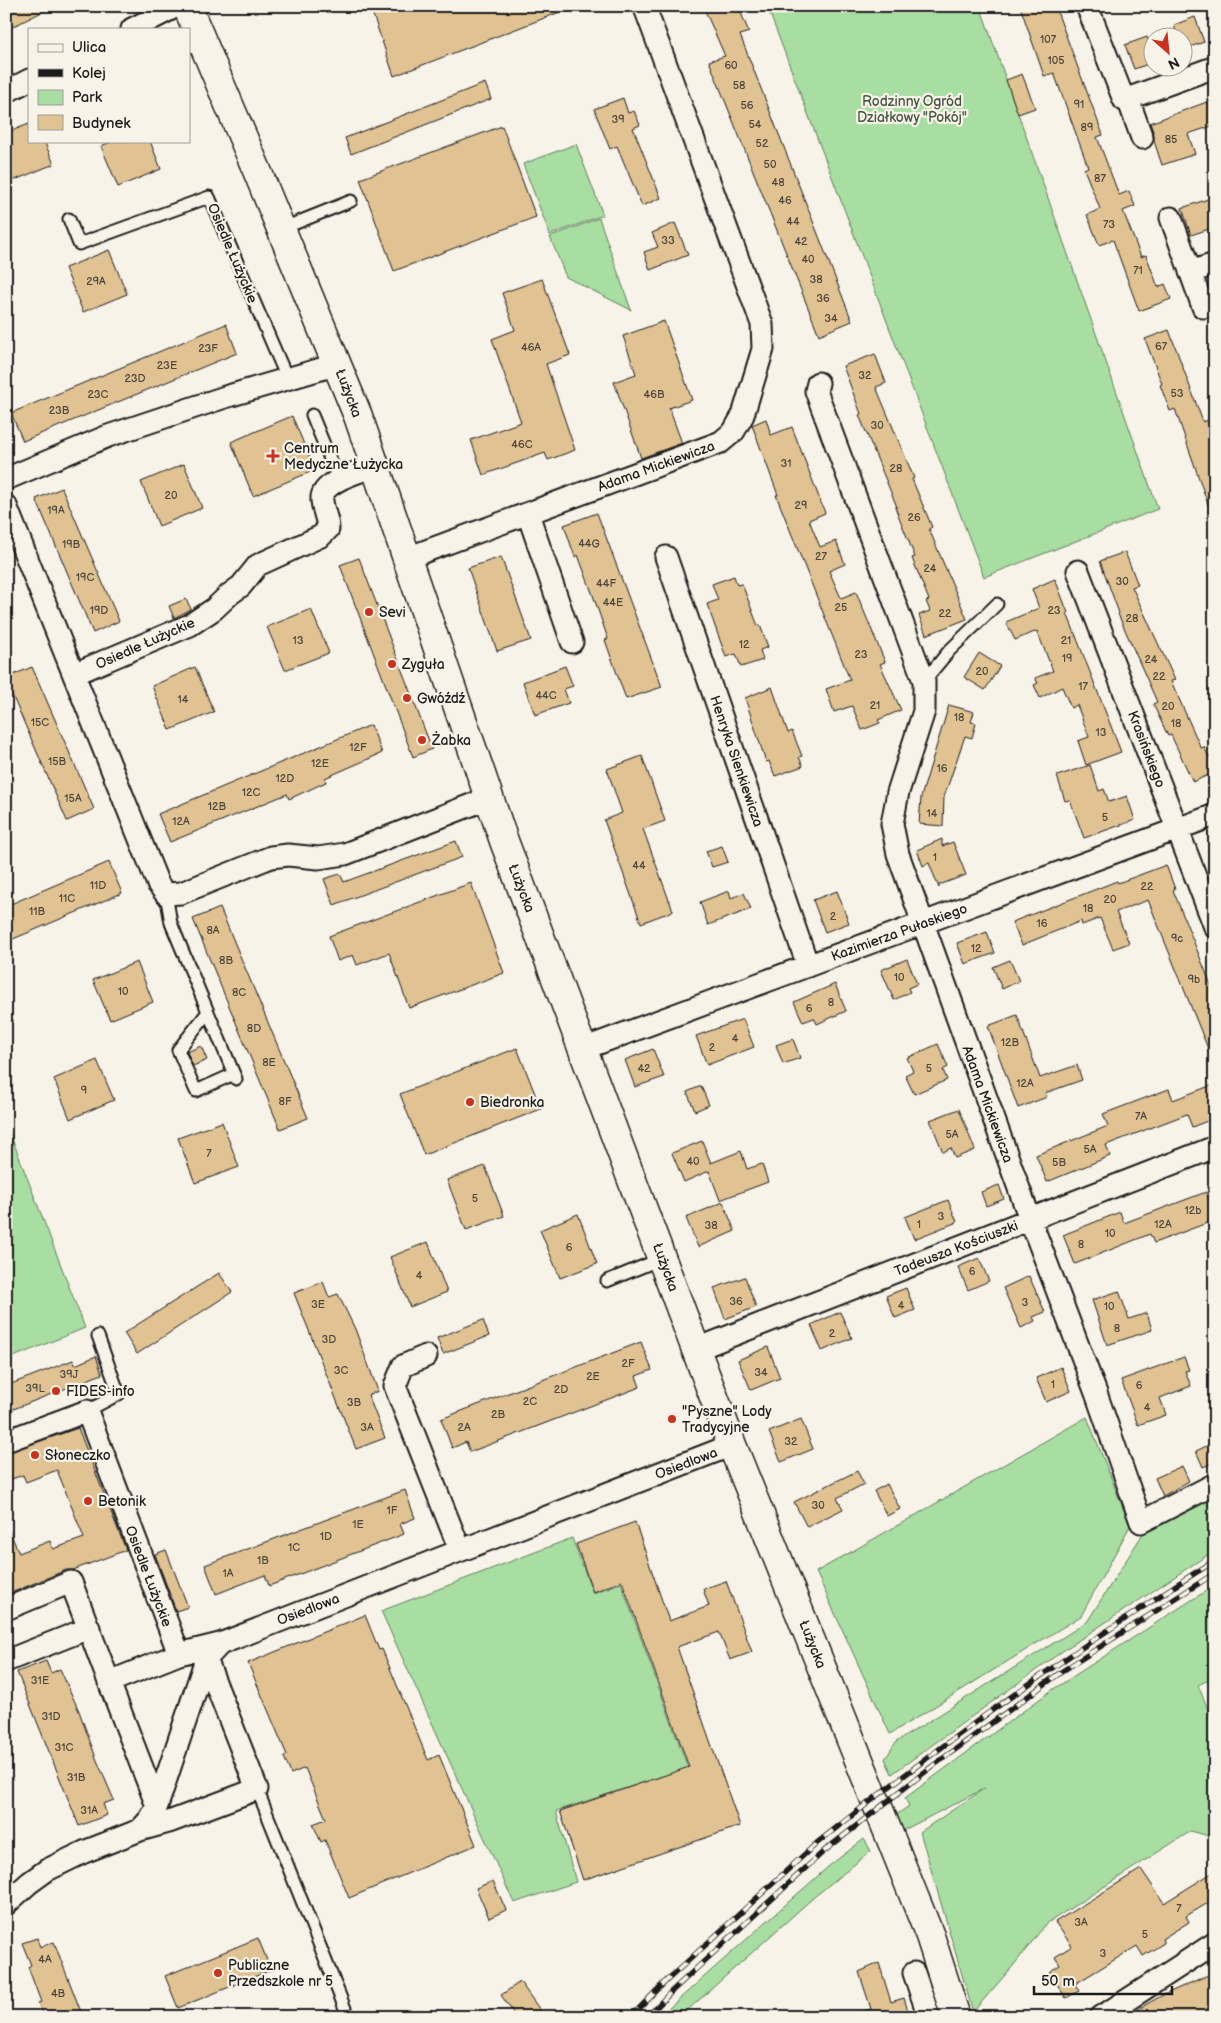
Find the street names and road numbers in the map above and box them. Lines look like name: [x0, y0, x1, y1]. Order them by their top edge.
street label: Osiedle Łużyckie: [204, 201, 261, 306]
street label: Łużycka: [332, 367, 366, 420]
street label: Adama Mickiewicza: [595, 437, 717, 496]
street label: Osiedle Łużyckie: [93, 614, 197, 673]
street label: Henryka Sienkiewicza: [706, 693, 767, 829]
street label: Krasińskiego: [1124, 708, 1169, 790]
street label: Łużycka: [505, 862, 539, 915]
street label: Kazimierza Pułaskiego: [829, 900, 970, 965]
street label: Adama Mickiewicza: [958, 1043, 1017, 1165]
street label: Tadeusza Kościuszki: [892, 1217, 1020, 1280]
street label: Łużycka: [649, 1240, 682, 1294]
street label: Osiedlowa: [653, 1444, 720, 1483]
street label: Osiedle Łużyckie: [121, 1523, 176, 1629]
street label: Osiedlowa: [275, 1590, 342, 1629]
street label: Łużycka: [795, 1618, 830, 1671]

